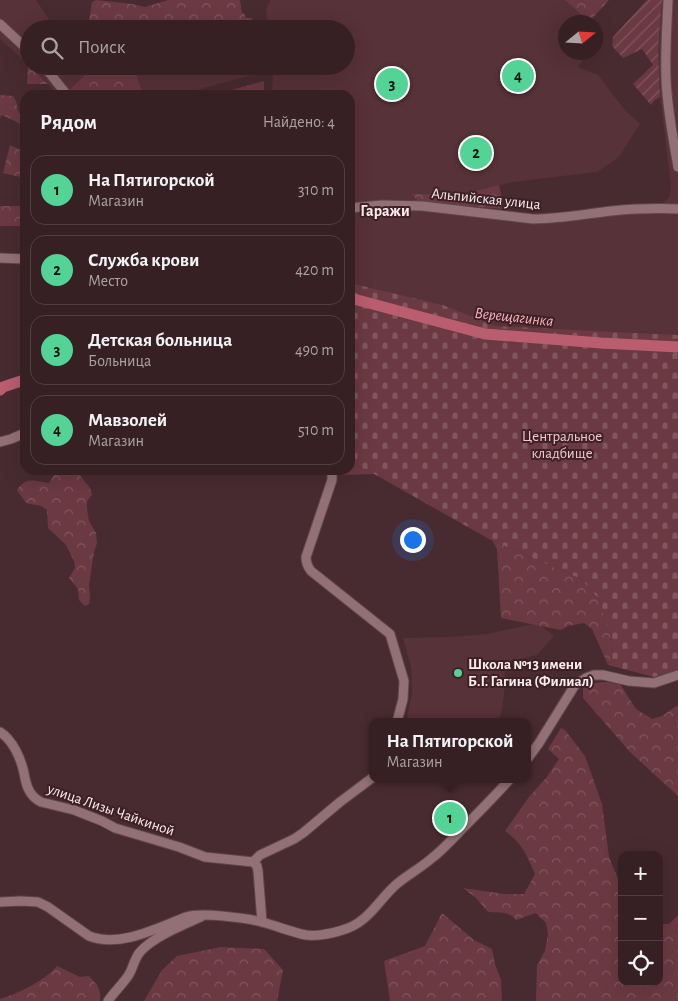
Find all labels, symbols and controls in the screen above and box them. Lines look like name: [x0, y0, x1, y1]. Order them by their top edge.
north arrow: [558, 15, 603, 60]
search box: [20, 20, 355, 75]
icon: search: [38, 34, 66, 62]
text: Поиск: [78, 38, 125, 57]
pin: 4: [502, 57, 534, 95]
pin: 3: [376, 65, 408, 103]
text: Рядом: [40, 112, 97, 133]
text: Найдено: 4: [263, 114, 335, 130]
pin: 2: [460, 134, 492, 172]
text: На Пятигорской: [88, 171, 215, 190]
text: 1: [54, 182, 60, 198]
text: 310 m: [298, 182, 334, 198]
street label: Альпийская улица: [431, 186, 541, 212]
text: Магазин: [88, 193, 144, 209]
district label: Гаражи: [360, 203, 410, 219]
text: Служба крови: [88, 251, 199, 270]
text: 2: [53, 262, 61, 278]
text: 420 m: [295, 262, 334, 278]
text: Место: [88, 273, 128, 289]
water label: Верещагинка: [474, 305, 554, 330]
text: Детская больница: [88, 331, 232, 350]
text: 3: [54, 342, 60, 358]
text: 490 m: [295, 342, 334, 358]
text: Больница: [88, 353, 151, 369]
text: Мавзолей: [88, 411, 167, 430]
text: 4: [53, 422, 61, 438]
text: 510 m: [298, 422, 334, 438]
park label: Центральное кладбище: [522, 429, 602, 461]
text: Магазин: [88, 433, 144, 449]
your location: [400, 527, 426, 553]
place label: Школа №13 имени Б.Г. Гагина (Филиал): [468, 657, 594, 689]
marker: Школа №13 имени Б.Г. Гагина (Филиал): [452, 667, 464, 679]
popup: [369, 718, 531, 783]
text: На Пятигорской: [387, 732, 513, 751]
text: Магазин: [387, 754, 443, 770]
street label: улица Лизы Чайкиной: [45, 781, 176, 839]
pin: 1: [434, 799, 466, 837]
map controls: [618, 851, 663, 986]
button: +: [618, 851, 663, 896]
button: −: [618, 896, 663, 941]
button: locate: [618, 941, 663, 986]

